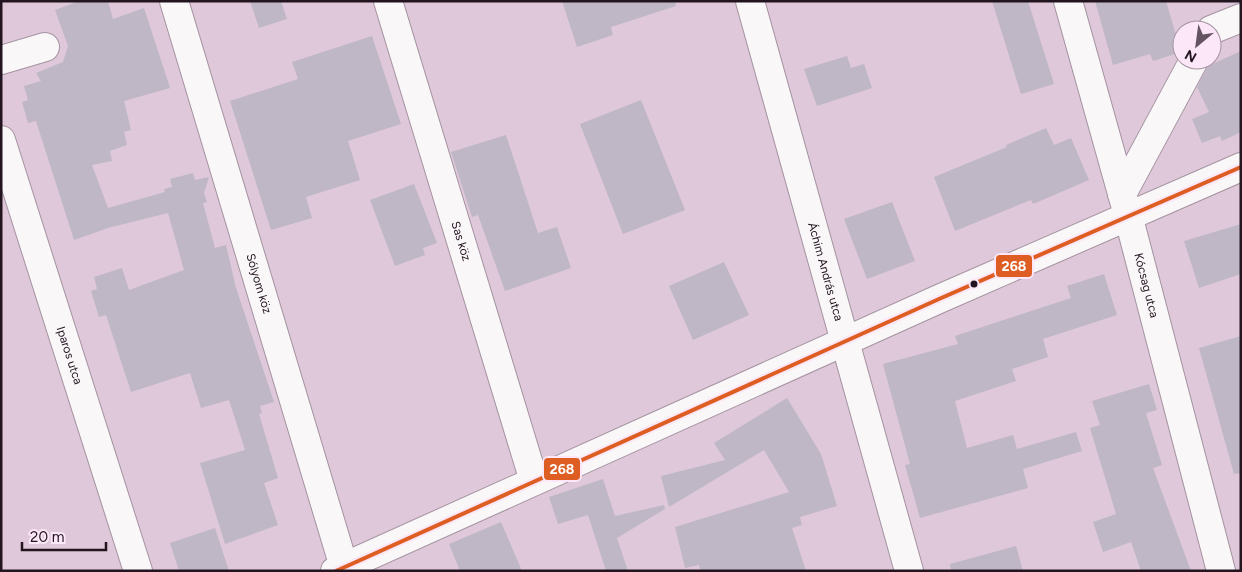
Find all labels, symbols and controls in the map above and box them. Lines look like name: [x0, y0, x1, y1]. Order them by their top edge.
north arrow: [1172, 20, 1222, 70]
text: N: [1182, 46, 1200, 66]
street label: Sas köz: [448, 220, 474, 263]
street label: Áchim András utca: [805, 221, 846, 323]
street label: Sólyom köz: [243, 252, 274, 315]
street label: Kócsag utca: [1131, 252, 1162, 319]
line badge: 268: [995, 254, 1033, 278]
text: 268: [1002, 258, 1026, 275]
unlabelled marker: [969, 279, 979, 289]
street label: Iparos utca: [54, 325, 85, 386]
line badge: 268: [543, 457, 581, 481]
text: 268: [550, 461, 574, 478]
scale bar: [22, 520, 106, 552]
text: 20 m: [30, 528, 64, 546]

